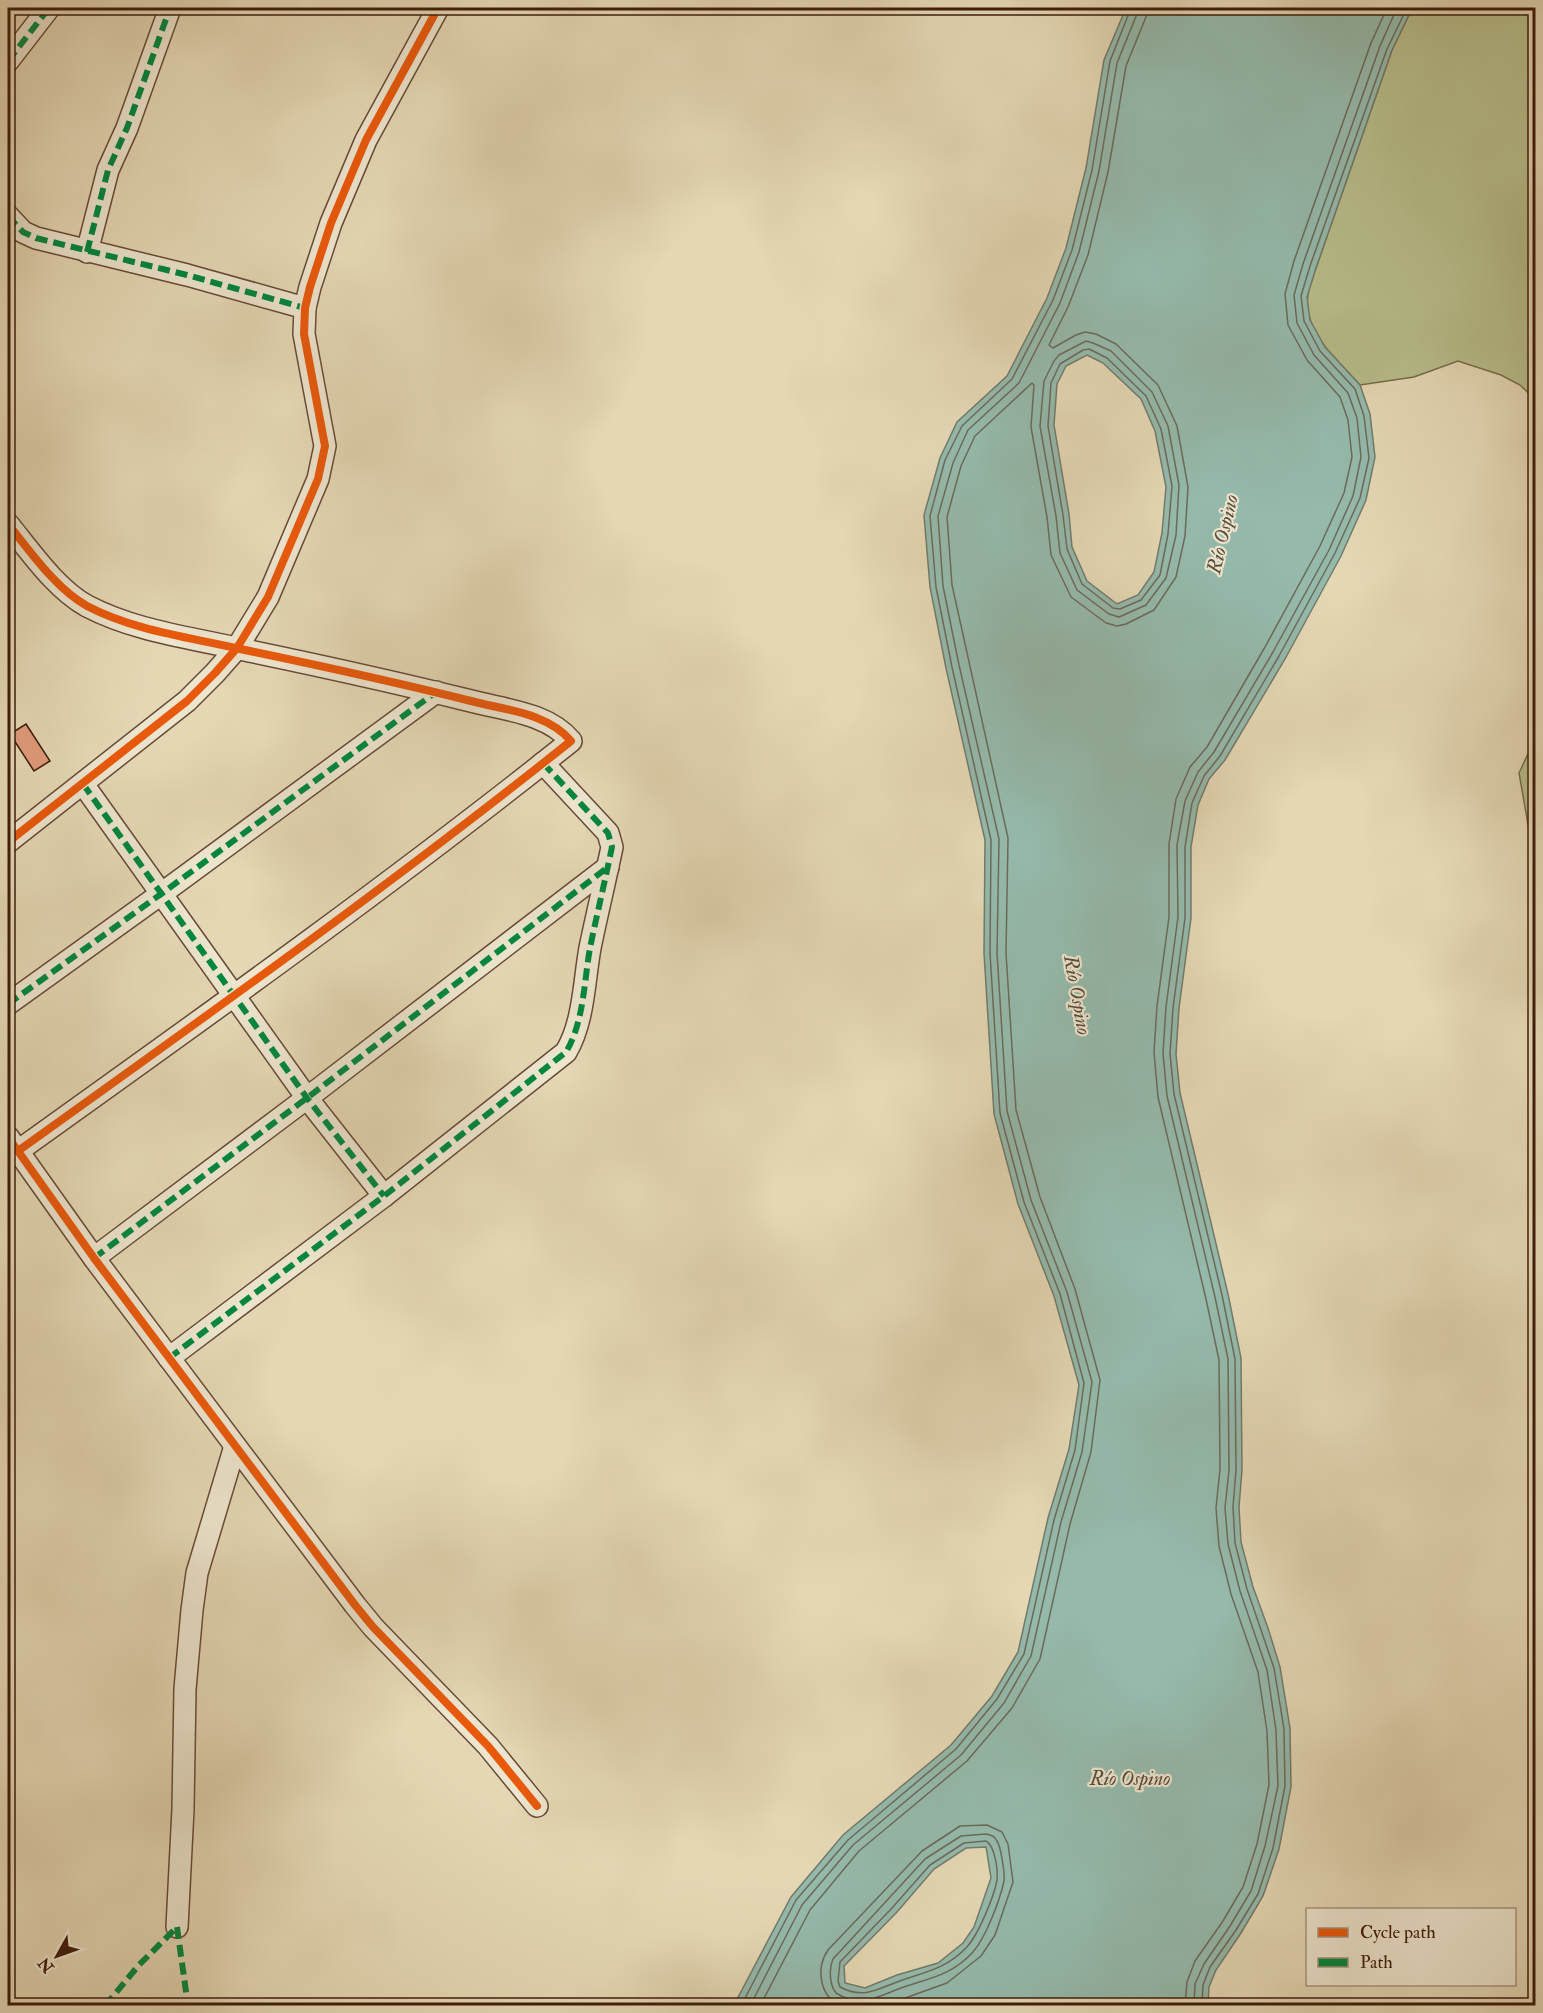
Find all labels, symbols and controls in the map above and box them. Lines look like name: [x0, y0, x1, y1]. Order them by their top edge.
water label: Río Ospino: [1201, 492, 1244, 577]
water label: Río Ospino: [1058, 952, 1097, 1037]
water label: Río Ospino: [1089, 1766, 1170, 1791]
legend: [1306, 1908, 1516, 1986]
text: Cycle path: [1360, 1921, 1436, 1944]
north arrow: [27, 1926, 87, 1986]
text: Path: [1360, 1951, 1393, 1974]
text: N: [34, 1953, 59, 1978]

